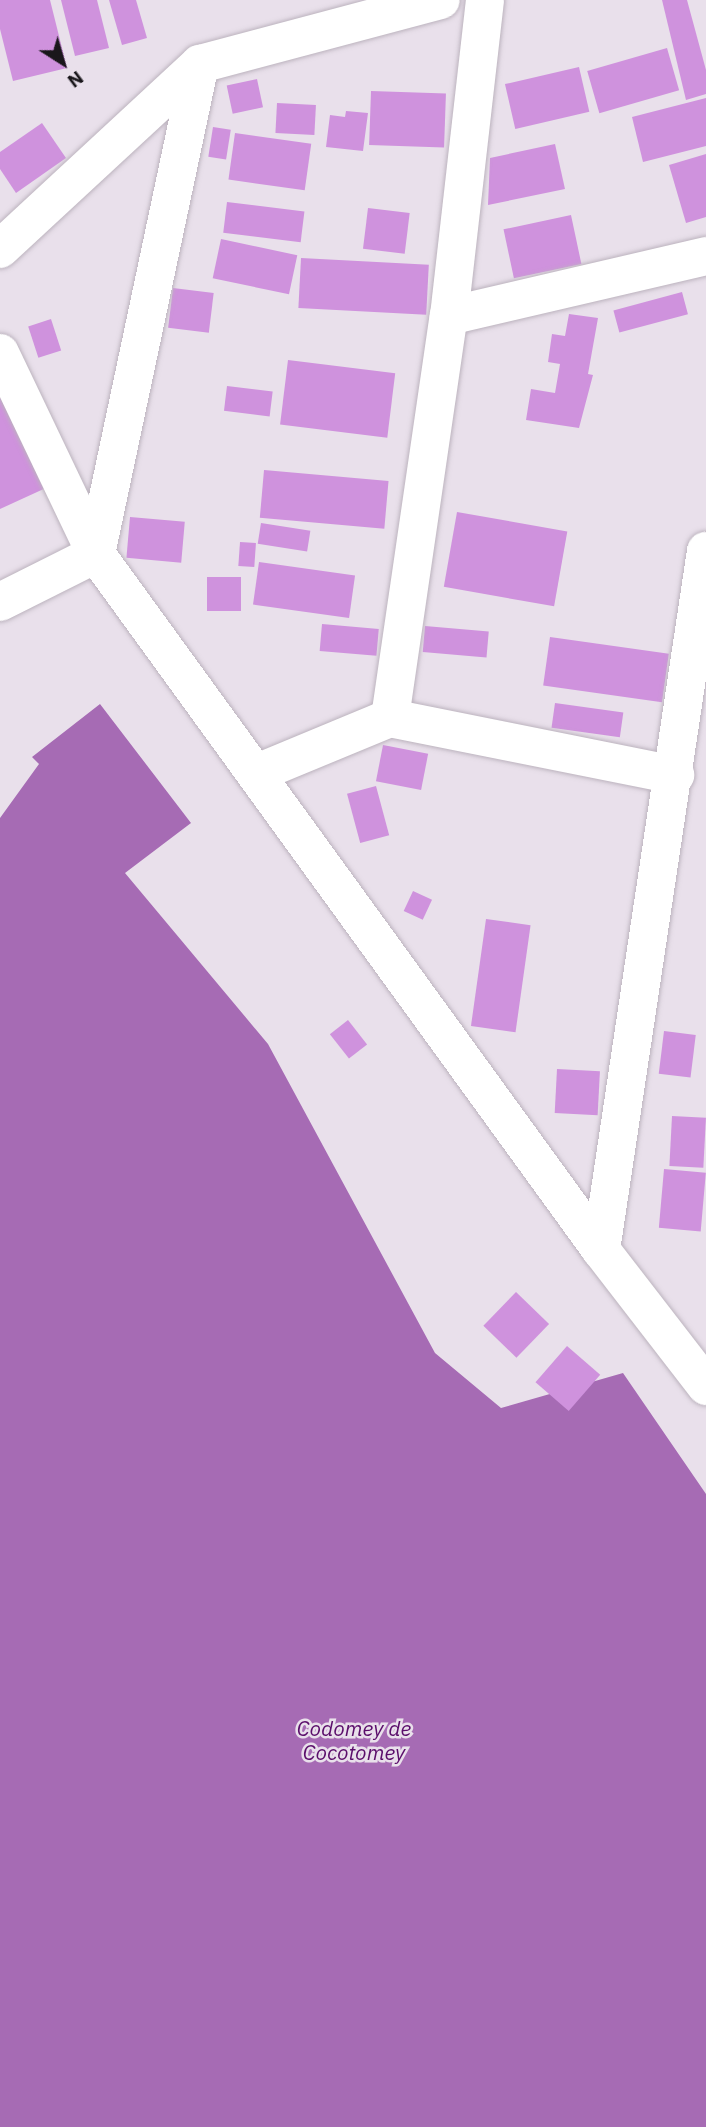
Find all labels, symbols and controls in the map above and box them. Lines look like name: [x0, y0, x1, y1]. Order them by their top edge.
north arrow: [28, 28, 98, 98]
text: N: [63, 66, 88, 93]
water label: Codomey de Cocotomey: [297, 1715, 411, 1765]

